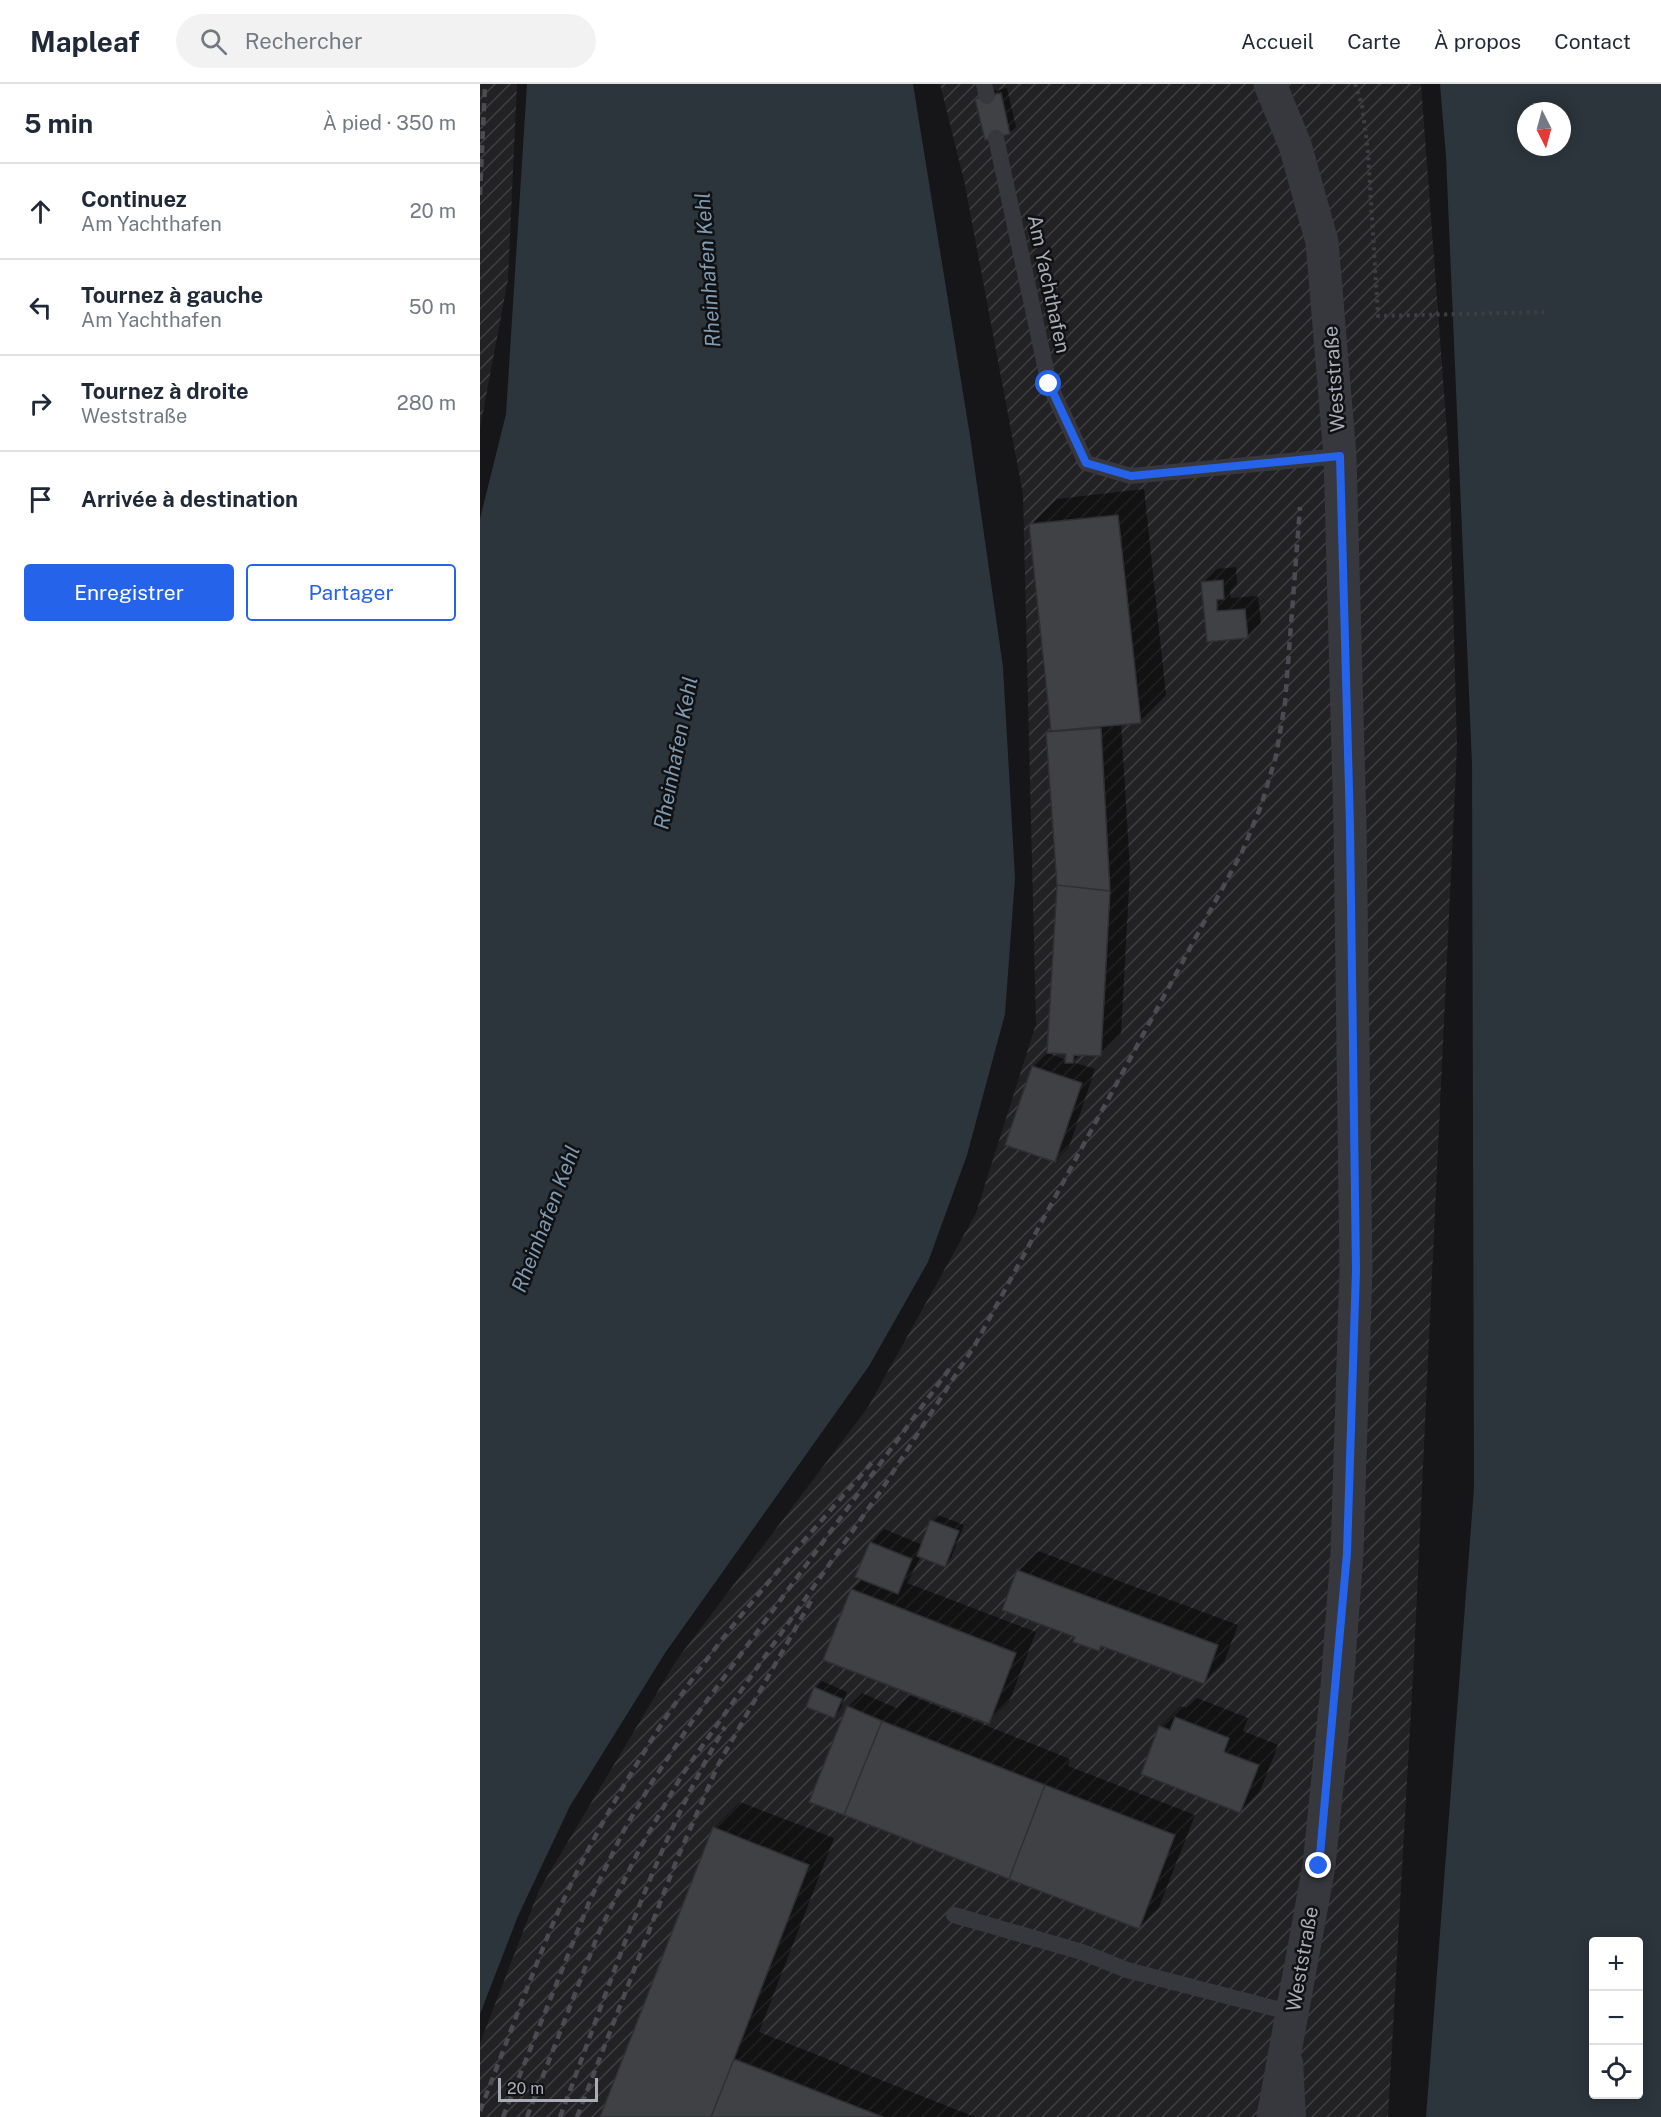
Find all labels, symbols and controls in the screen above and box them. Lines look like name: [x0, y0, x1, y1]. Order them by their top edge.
search box: [176, 14, 596, 68]
text: Mapleaf: [30, 25, 140, 58]
icon: search: [197, 25, 230, 58]
text: Rechercher: [245, 28, 363, 54]
text: Accueil: [1241, 29, 1314, 54]
text: Carte: [1347, 29, 1401, 54]
text: À propos: [1434, 29, 1521, 54]
text: Contact: [1554, 29, 1631, 54]
north arrow: [1517, 102, 1571, 156]
text: 5 min: [24, 108, 93, 139]
text: À pied · 350 m: [323, 111, 456, 135]
text: Continuez: [81, 186, 187, 212]
water label: Rheinhafen Kehl: [690, 192, 725, 348]
icon: ahead: [24, 195, 57, 228]
text: 20 m: [410, 199, 456, 223]
text: Am Yachthafen: [81, 212, 222, 236]
street label: Am Yachthafen: [1023, 213, 1075, 355]
text: Tournez à gauche: [81, 282, 263, 308]
icon: left: [24, 291, 57, 324]
text: 50 m: [409, 295, 456, 319]
text: Am Yachthafen: [81, 308, 222, 332]
street label: Weststraße: [1318, 325, 1350, 433]
route start: [1035, 370, 1061, 396]
text: Tournez à droite: [81, 378, 249, 404]
icon: right: [24, 387, 57, 420]
text: 280 m: [397, 391, 456, 415]
text: Weststraße: [81, 404, 187, 428]
icon: arrive: [24, 483, 57, 516]
text: Arrivée à destination: [81, 486, 298, 512]
button: Enregistrer: [24, 564, 234, 621]
button: Partager: [246, 564, 456, 621]
water label: Rheinhafen Kehl: [648, 674, 703, 831]
water label: Rheinhafen Kehl: [506, 1142, 585, 1296]
route end: [1305, 1852, 1331, 1878]
street label: Weststraße: [1281, 1905, 1323, 2013]
map controls: [1589, 1937, 1643, 2099]
button: +: [1589, 1937, 1643, 1991]
button: −: [1589, 1991, 1643, 2045]
button: locate: [1589, 2045, 1643, 2099]
scale bar: [498, 2075, 598, 2102]
text: 20 m: [507, 2079, 544, 2098]

